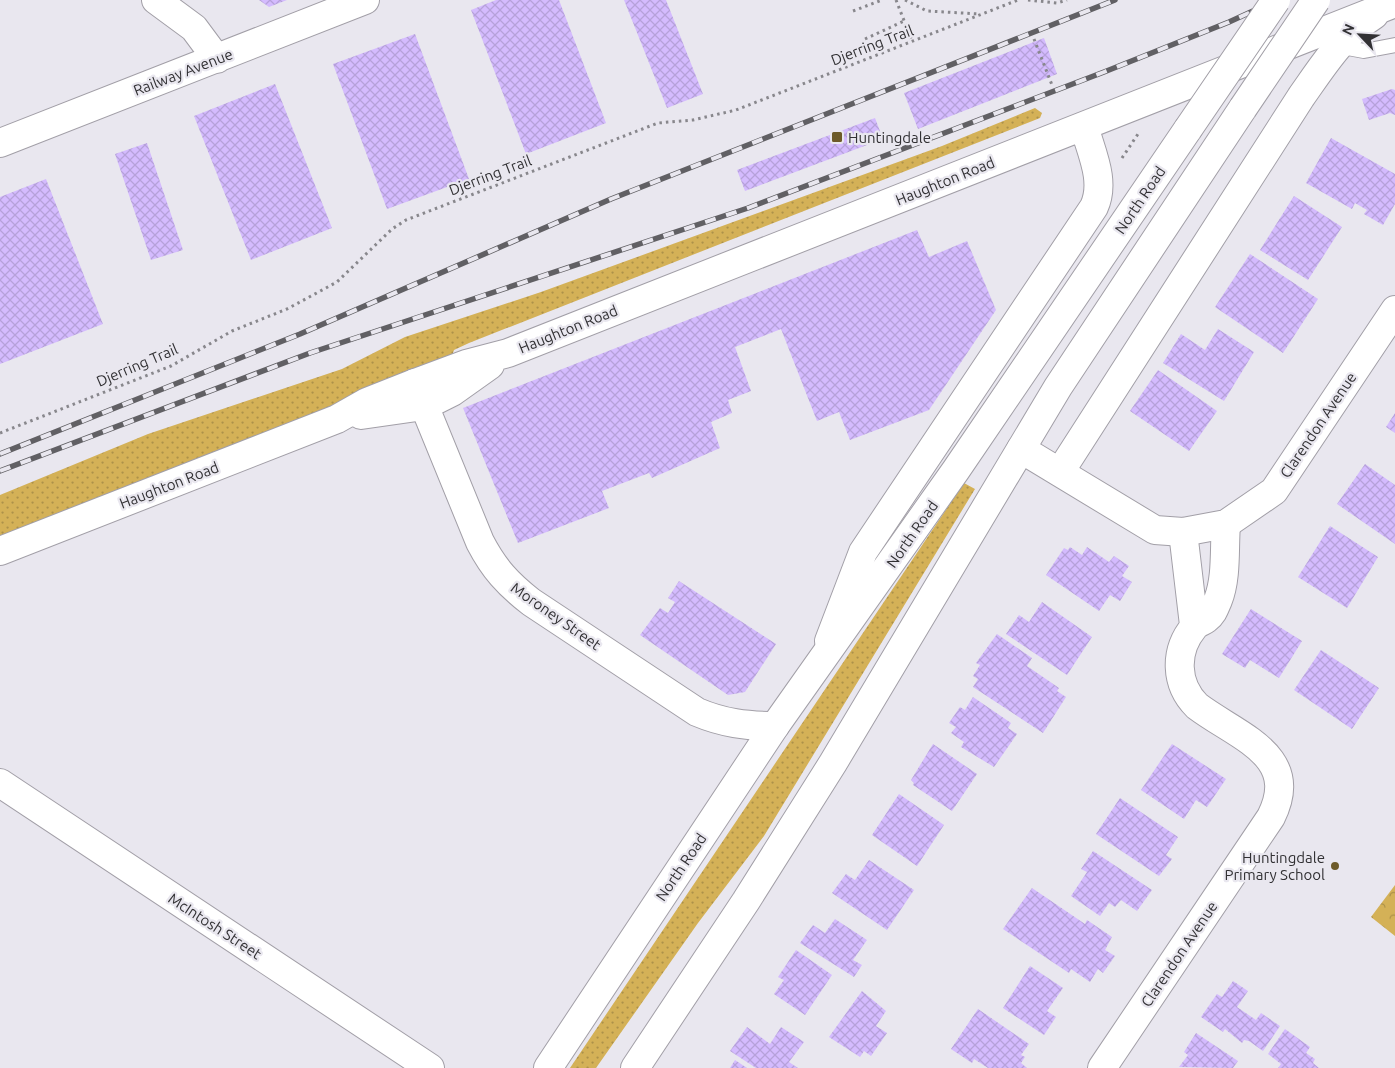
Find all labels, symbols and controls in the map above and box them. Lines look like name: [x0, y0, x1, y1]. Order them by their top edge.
north arrow: [1335, 10, 1385, 60]
street label: Djerring Trail: [828, 21, 916, 69]
text: N: [1339, 21, 1358, 38]
street label: Railway Avenue: [131, 45, 235, 99]
place label: Huntingdale: [848, 129, 931, 146]
marker: Huntingdale: [830, 130, 844, 144]
street label: Djerring Trail: [446, 151, 534, 199]
street label: Haughton Road: [893, 153, 997, 209]
street label: North Road: [1111, 163, 1169, 237]
street label: Haughton Road: [516, 301, 620, 357]
street label: Djerring Trail: [94, 340, 180, 390]
street label: Clarendon Avenue: [1276, 369, 1360, 481]
street label: Haughton Road: [117, 458, 221, 512]
street label: North Road: [883, 497, 941, 571]
street label: Moroney Street: [508, 579, 604, 653]
street label: North Road: [652, 830, 710, 904]
place label: Huntingdale Primary School: [1224, 849, 1325, 883]
marker: Huntingdale Primary School: [1329, 860, 1341, 872]
street label: McIntosh Street: [165, 890, 265, 962]
street label: Clarendon Avenue: [1137, 898, 1221, 1010]

